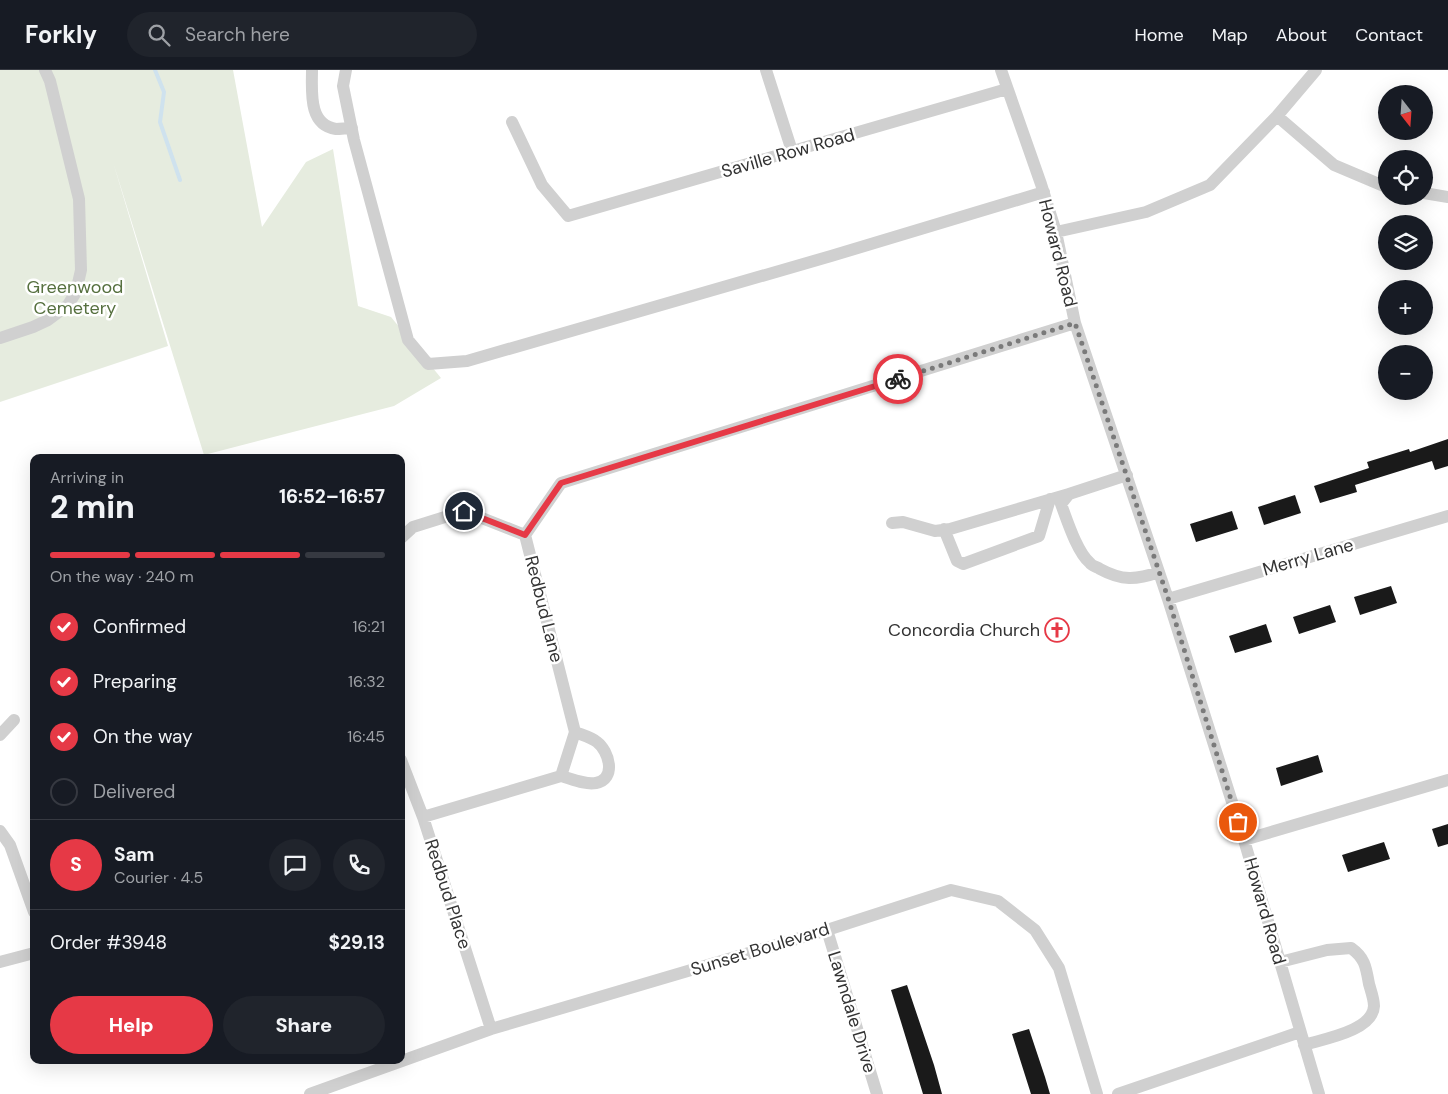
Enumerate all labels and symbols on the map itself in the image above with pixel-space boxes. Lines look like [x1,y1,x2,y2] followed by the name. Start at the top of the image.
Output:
[1378,85,1432,140] north arrow
[719,122,857,184] street label: Saville Row Road
[1033,197,1083,309] street label: Howard Road
[27,275,123,320] park label: Greenwood Cemetery
[873,354,923,404] courier
[443,490,485,532] pin
[1260,533,1356,581] street label: Merry Lane
[519,553,569,665] street label: Redbud Lane
[1044,617,1070,643] church icon: Concordia Church
[888,618,1040,642] place label: Concordia Church
[1217,801,1259,843] pin
[419,836,477,952] street label: Redbud Place
[1238,855,1292,967] street label: Howard Road
[688,916,832,982] street label: Sunset Boulevard
[822,948,882,1076] street label: Lawndale Drive

